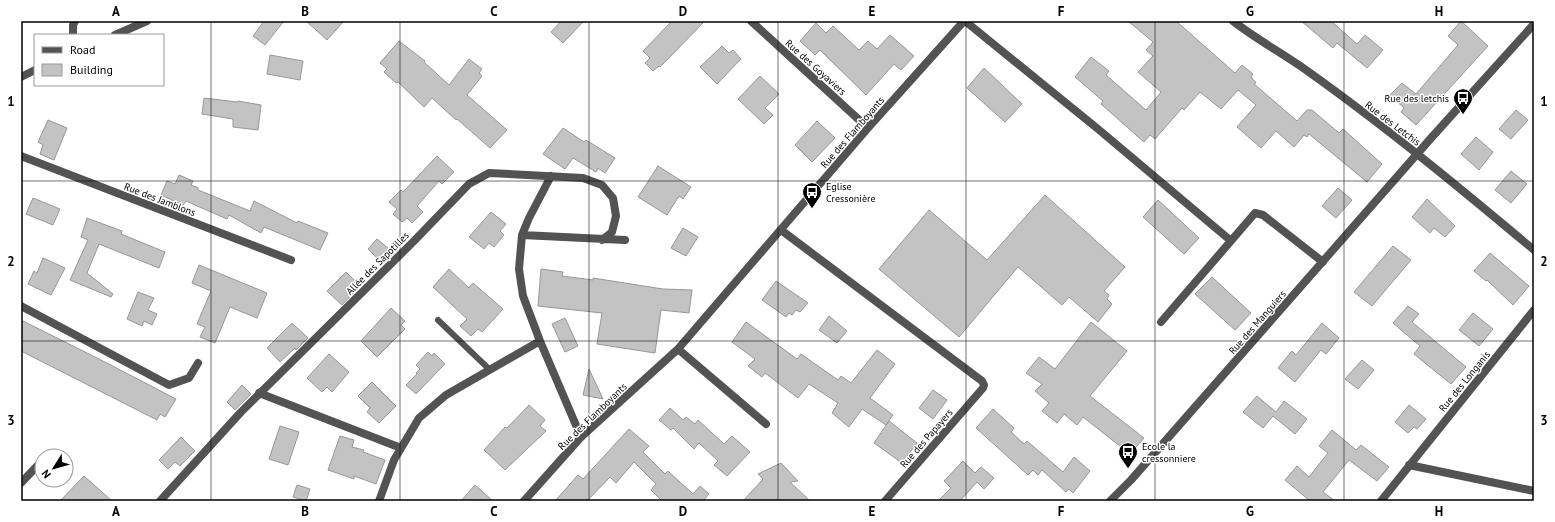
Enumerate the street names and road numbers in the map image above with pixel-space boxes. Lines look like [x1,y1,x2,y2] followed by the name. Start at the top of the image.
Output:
[783,37,849,98] street label: Rue des Goyaviers
[818,94,887,171] street label: Rue des Flamboyants
[1362,98,1423,148] street label: Rue des Letchis
[122,180,197,219] street label: Rue des Jamblons
[343,229,412,298] street label: Allée des Sapotilles
[1226,288,1289,357] street label: Rue des Manguiers
[1436,348,1493,414] street label: Rue des Longanis
[555,380,630,453] street label: Rue des Flamboyants
[897,406,956,471] street label: Rue des Papayers

